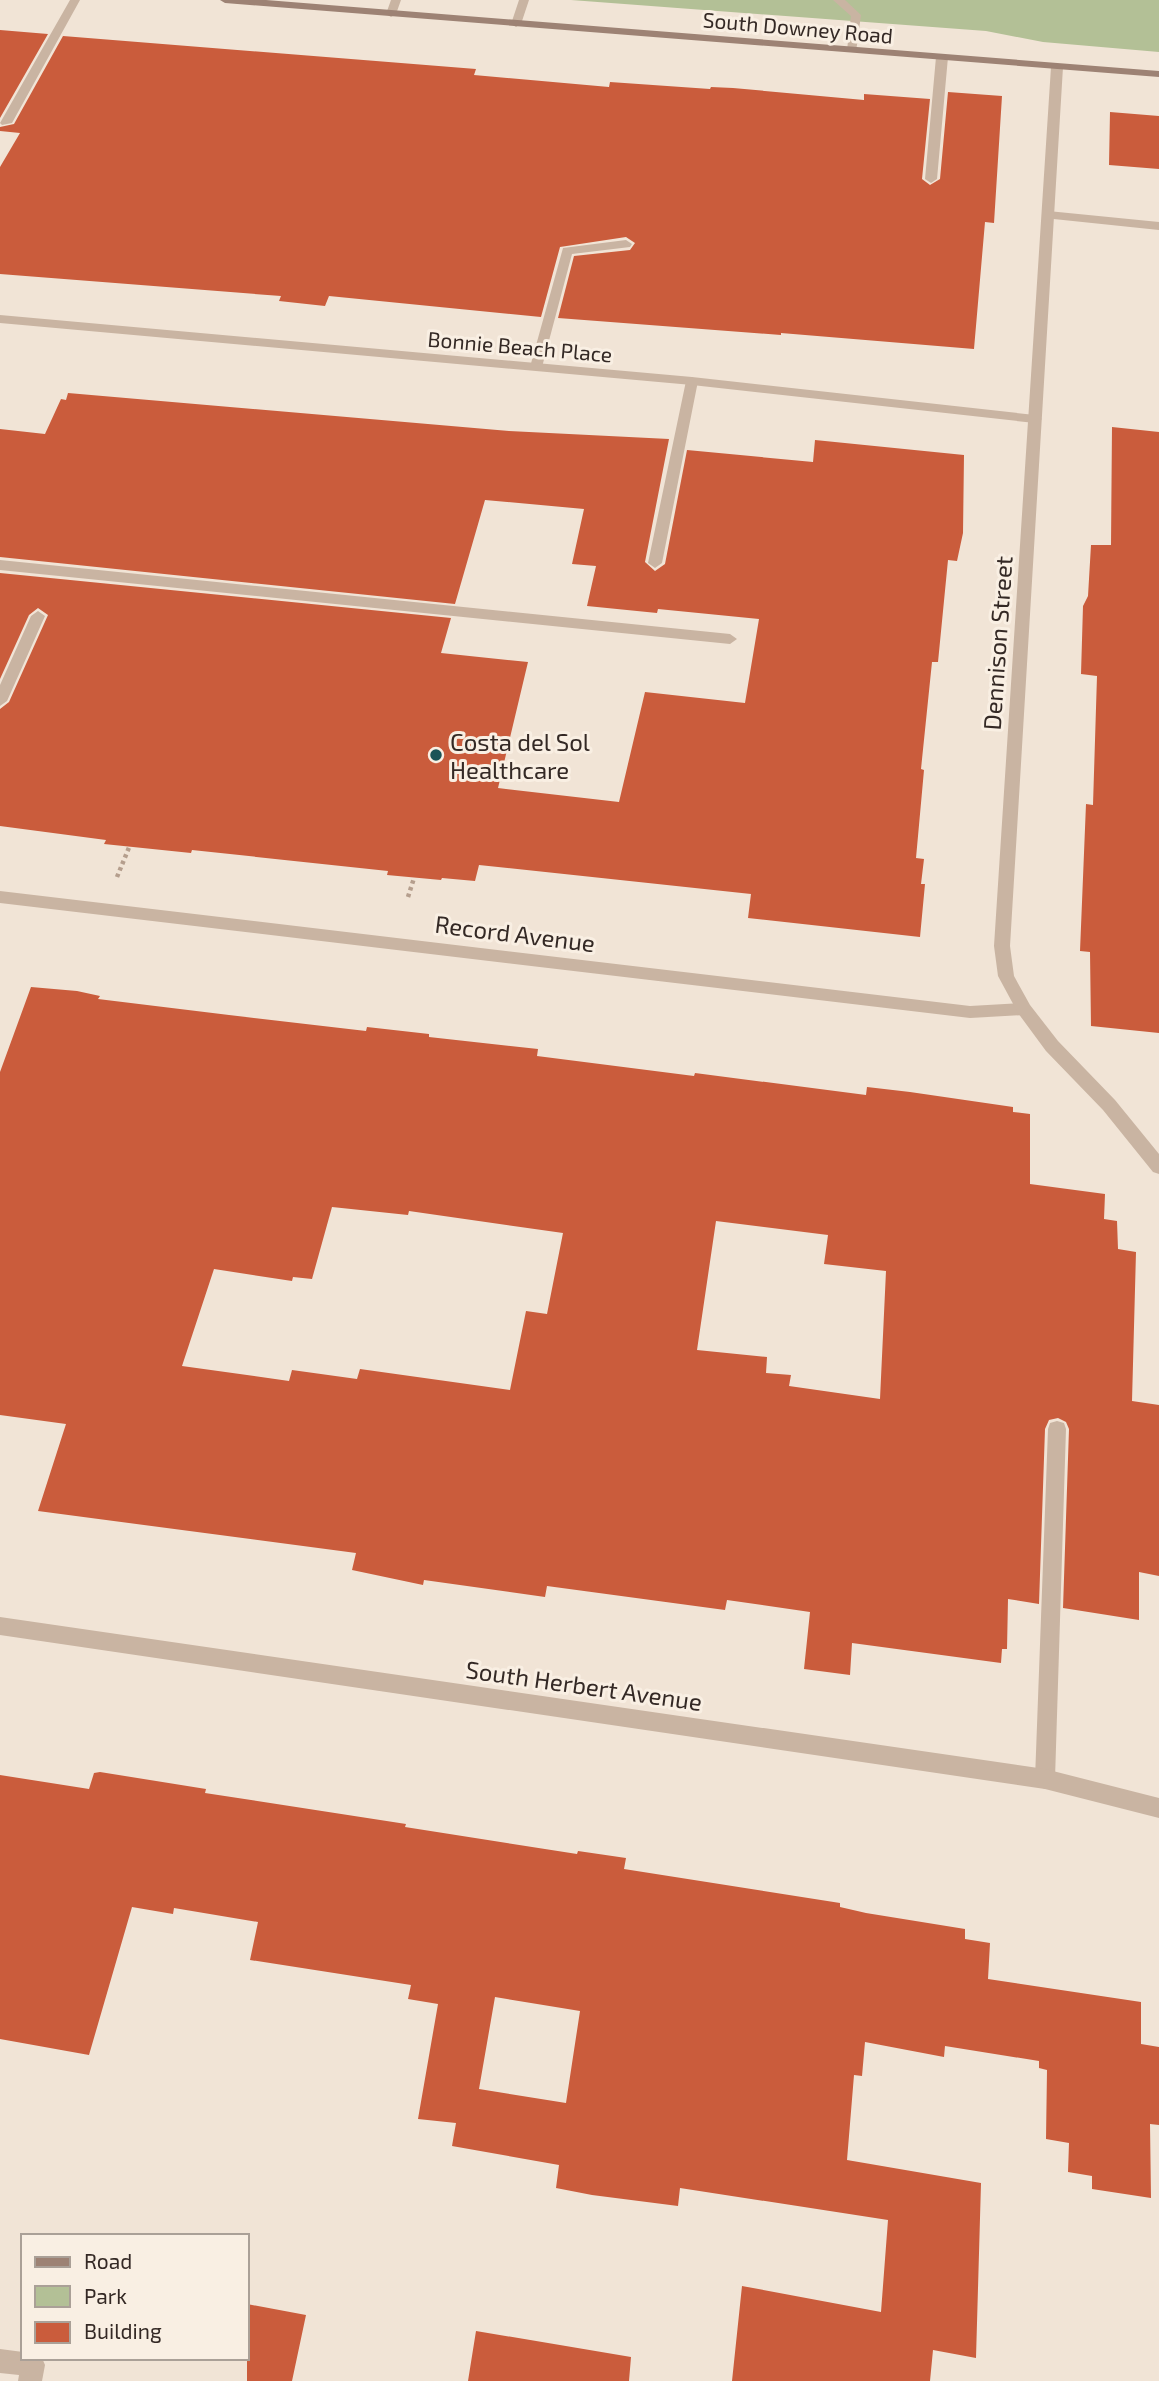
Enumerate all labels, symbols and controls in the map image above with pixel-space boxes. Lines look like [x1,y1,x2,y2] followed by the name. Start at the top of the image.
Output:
[702,6,894,48] street label: South Downey Road
[427,325,613,367] street label: Bonnie Beach Place
[976,555,1018,731] street label: Dennison Street
[450,727,590,784] place label: Costa del Sol Healthcare
[428,747,444,763] marker: Costa del Sol Healthcare
[433,909,597,957] street label: Record Avenue
[464,1654,704,1716] street label: South Herbert Avenue
[21,2234,248,2360] legend
[84,2248,132,2273] text: Road
[84,2283,127,2308] text: Park
[84,2318,162,2343] text: Building

